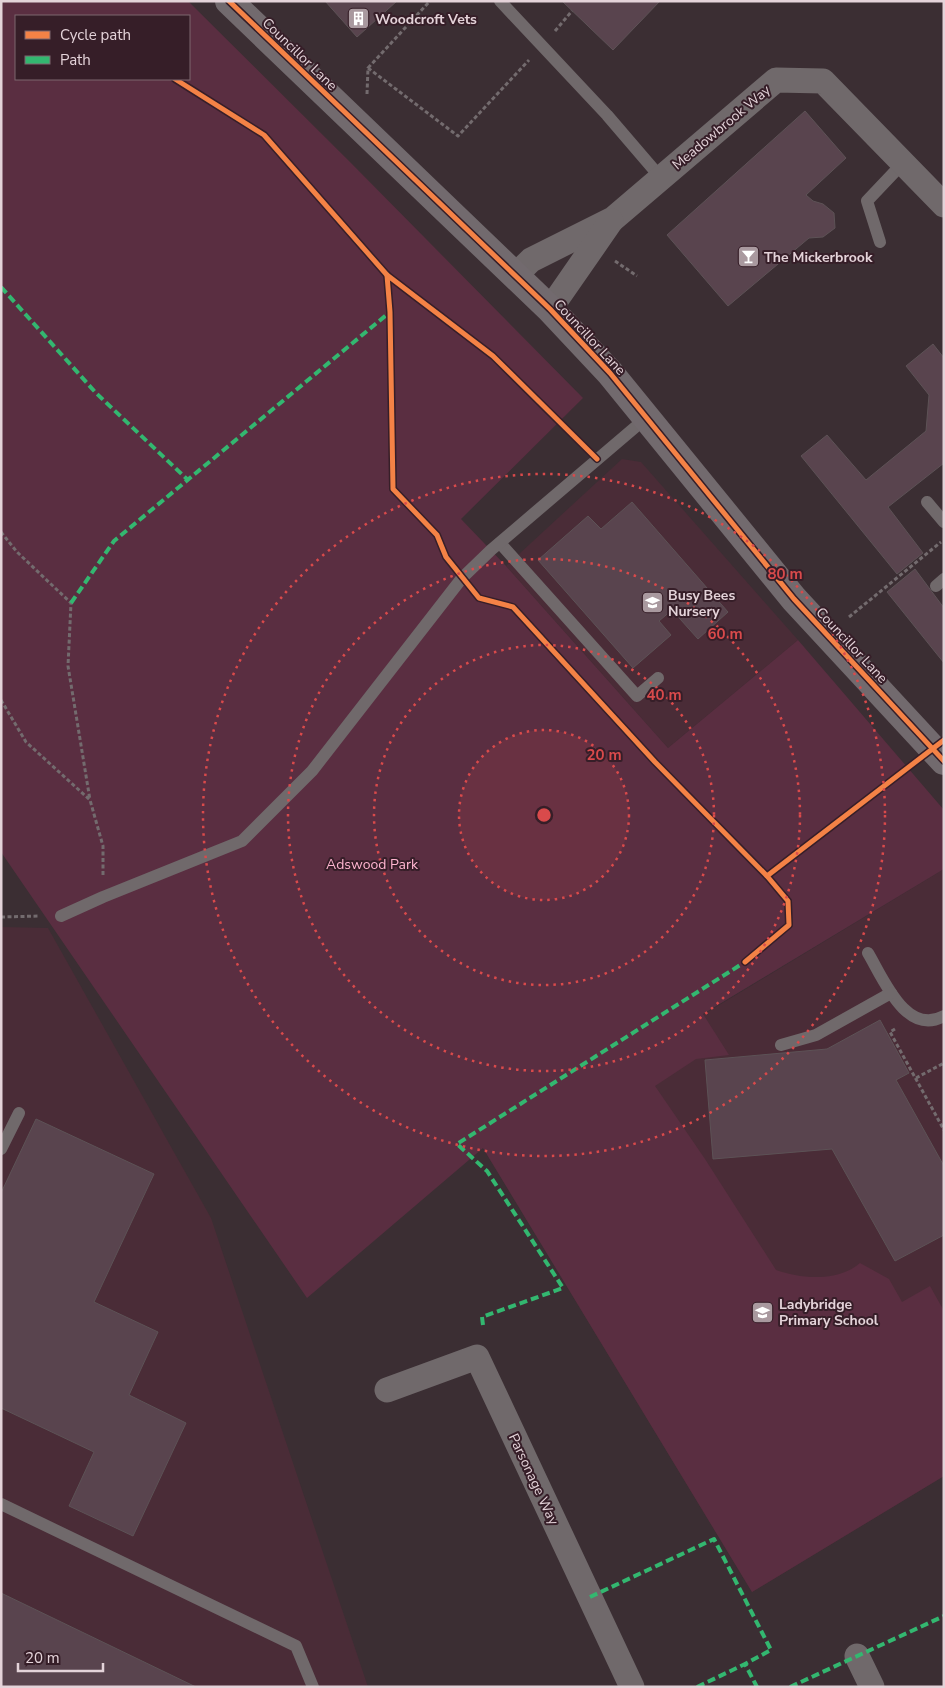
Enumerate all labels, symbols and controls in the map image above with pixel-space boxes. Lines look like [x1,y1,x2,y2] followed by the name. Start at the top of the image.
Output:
[347,7,371,31] building icon: Woodcroft Vets
[375,10,477,29] place label: Woodcroft Vets
[258,14,341,95] street label: Councillor Lane
[15,15,190,80] legend
[60,25,131,45] text: Cycle path
[60,50,91,70] text: Path
[668,80,775,174] street label: Meadowbrook Way
[736,245,760,269] bar icon: The Mickerbrook
[764,248,873,267] place label: The Mickerbrook
[550,295,630,379] street label: Councillor Lane
[767,564,803,584] text: 80 m
[668,586,735,621] place label: Busy Bees Nursery
[640,591,664,615] school or university icon: Busy Bees Nursery
[812,603,892,687] street label: Councillor Lane
[707,624,743,644] text: 60 m
[646,685,682,705] text: 40 m
[586,745,622,765] text: 20 m
[535,806,553,824] centre of rings
[326,855,419,874] park label: Adswood Park
[779,1295,879,1330] place label: Ladybridge Primary School
[751,1300,775,1324] school or university icon: Ladybridge Primary School
[504,1430,563,1529] street label: Parsonage Way
[18,1640,102,1672] scale bar
[25,1648,60,1668] text: 20 m

